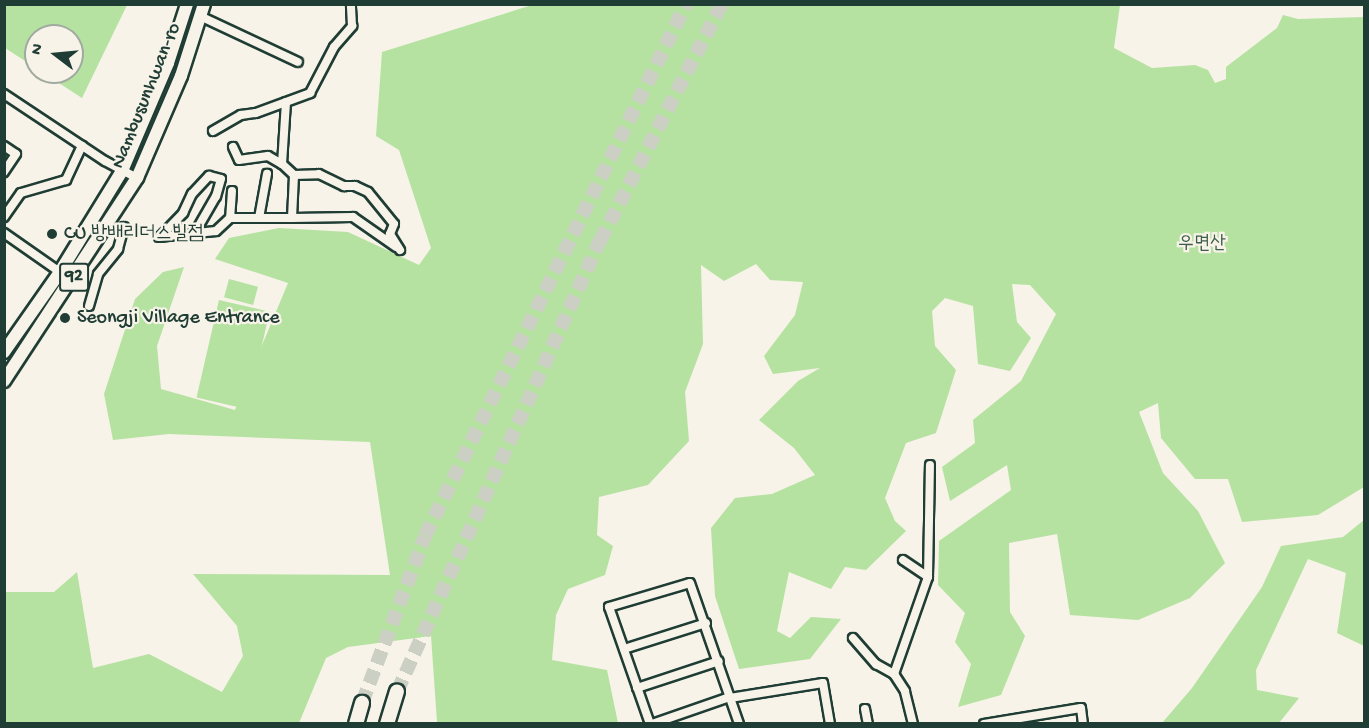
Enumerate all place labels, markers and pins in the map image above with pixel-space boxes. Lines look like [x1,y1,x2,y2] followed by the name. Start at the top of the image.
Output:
[64,222,204,246] place label: CU 방배리더스빌점
[45,227,59,241] marker: CU 방배리더스빌점
[77,306,279,330] place label: Seongji Village Entrance
[58,311,72,325] marker: Seongji Village Entrance

